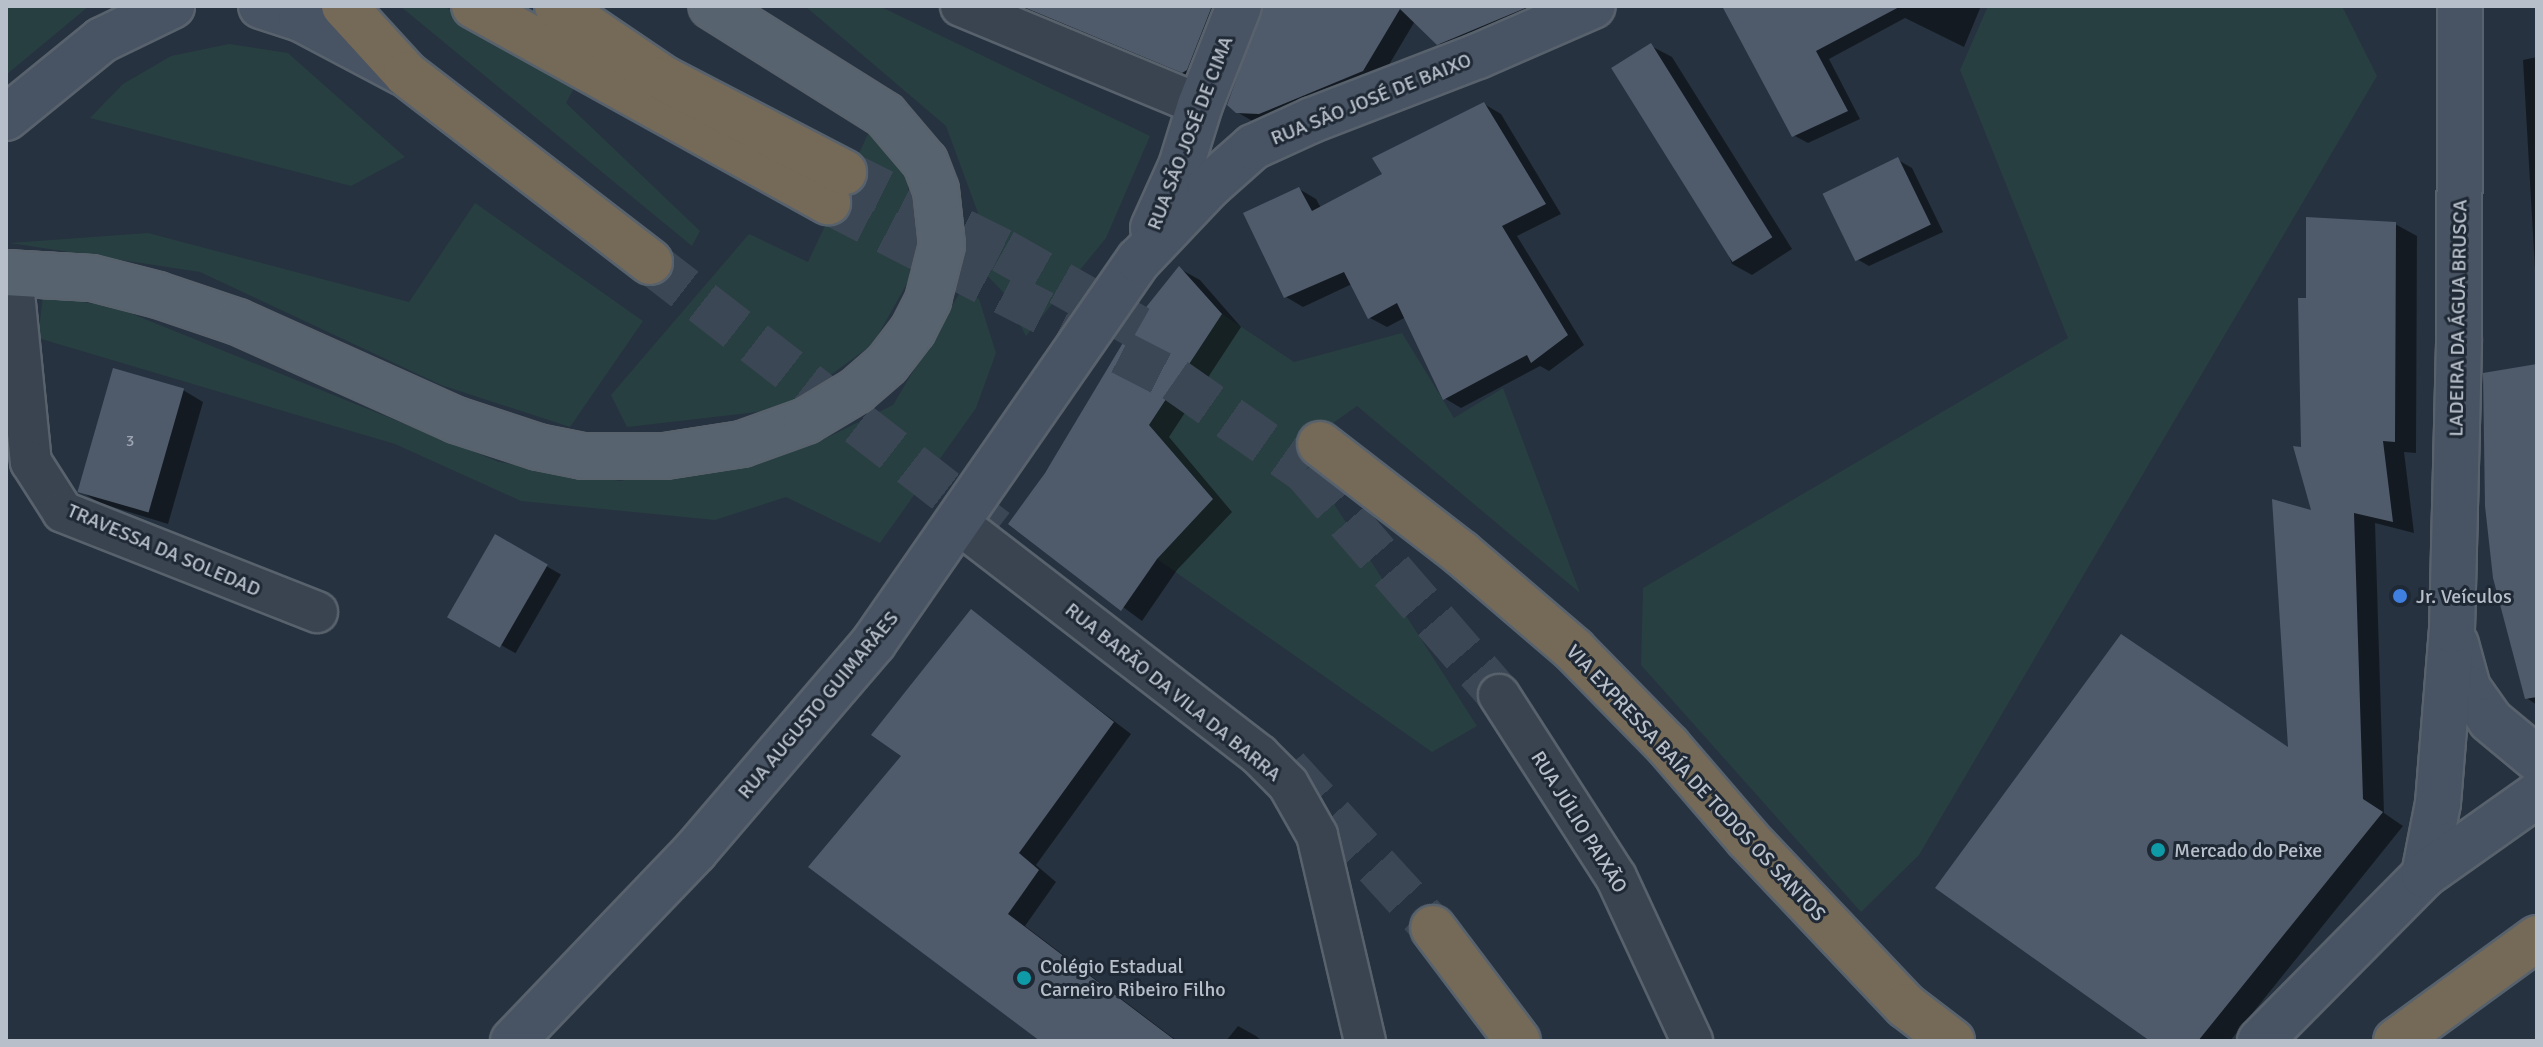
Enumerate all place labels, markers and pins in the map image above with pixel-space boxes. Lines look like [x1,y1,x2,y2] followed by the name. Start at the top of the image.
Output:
[2416,584,2512,608] place label: Jr. Veículos
[2391,587,2409,605] marker: Jr. Veículos
[2174,838,2322,862] place label: Mercado do Peixe
[2149,841,2167,859] marker: Mercado do Peixe
[1040,954,1226,1001] place label: Colégio Estadual Carneiro Ribeiro Filho
[1015,969,1033,987] marker: Colégio Estadual Carneiro Ribeiro Filho

